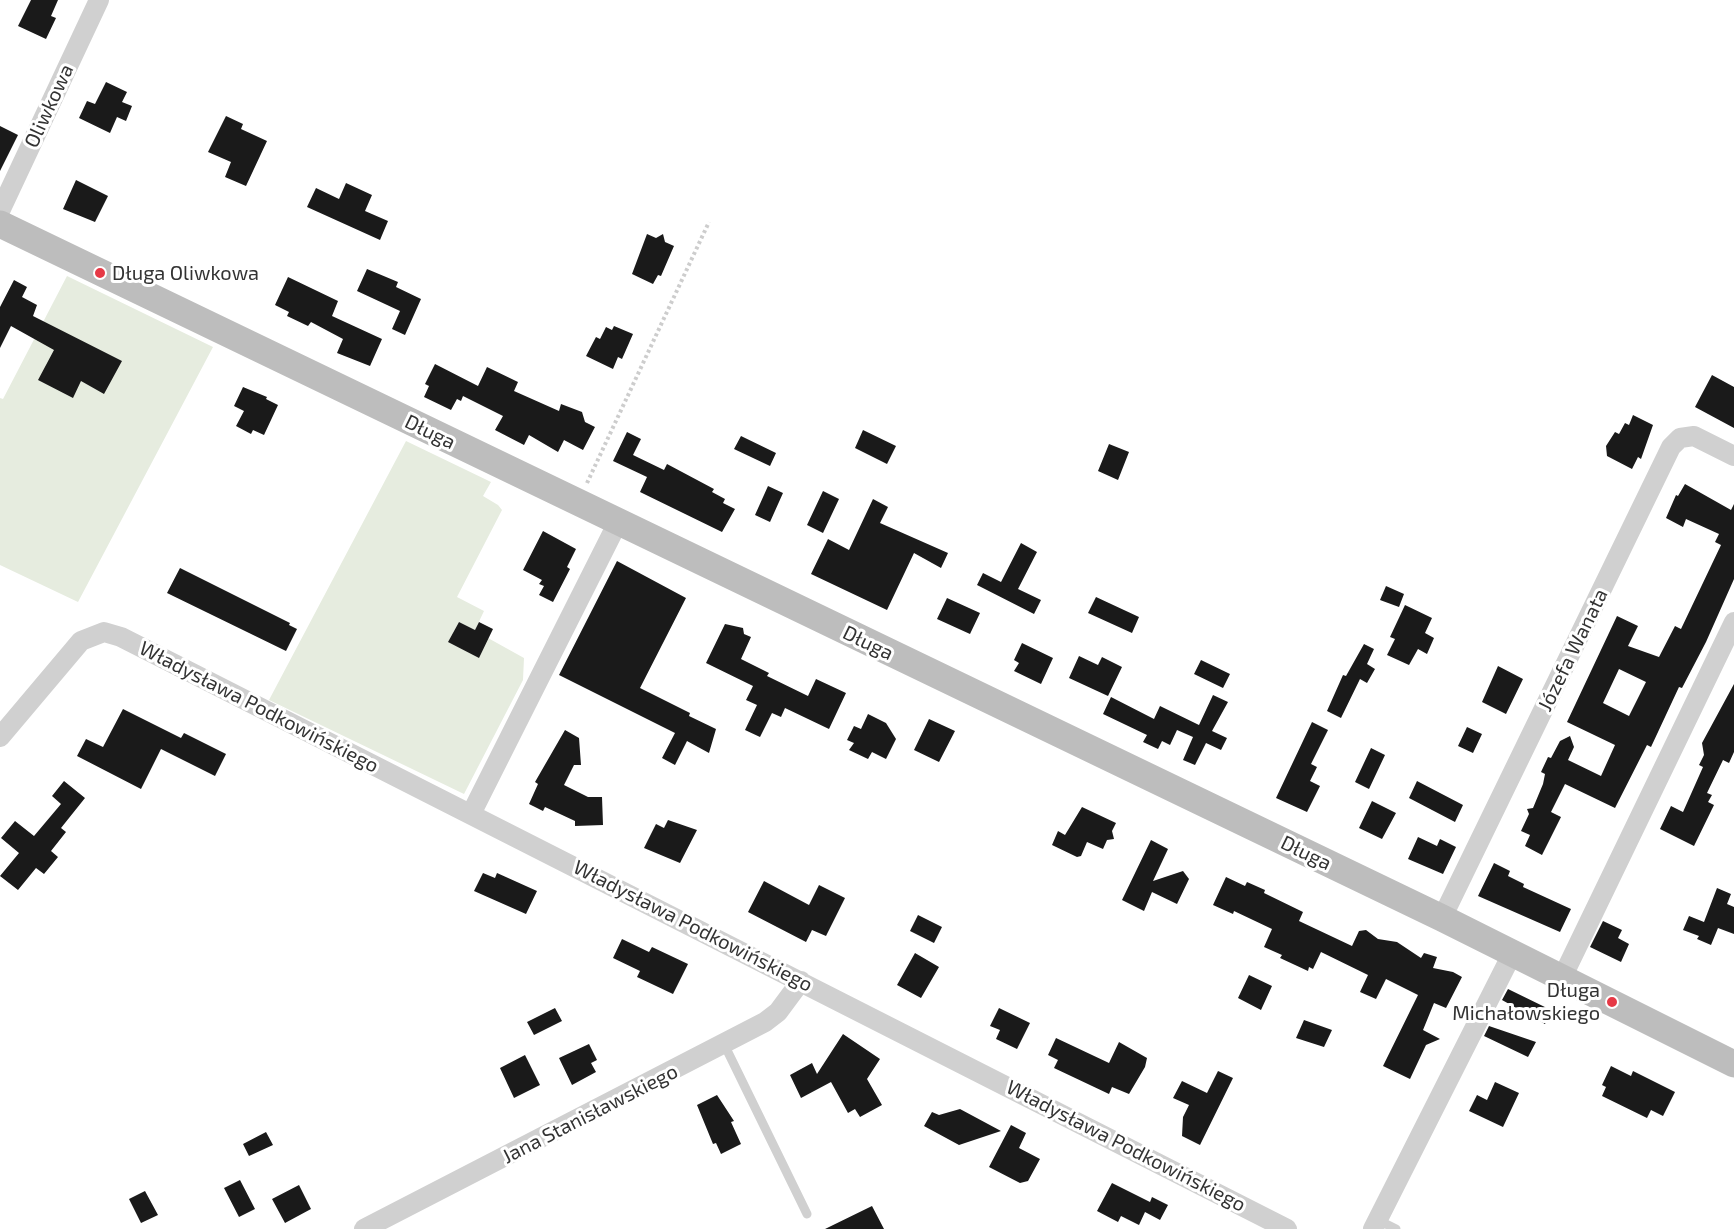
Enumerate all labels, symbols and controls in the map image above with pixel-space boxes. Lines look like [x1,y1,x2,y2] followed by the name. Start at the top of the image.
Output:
[19,60,79,152] street label: Oliwkowa
[112,261,259,285] place label: Długa Oliwkowa
[93,266,107,280] marker: Długa Oliwkowa
[401,410,459,454] street label: Długa
[1533,585,1613,715] street label: Józefa Wanata
[839,621,897,665] street label: Długa
[135,636,383,778] street label: Władysława Podkowińskiego
[1277,831,1335,875] street label: Długa
[569,855,817,997] street label: Władysława Podkowińskiego
[1452,978,1600,1025] place label: Długa Michałowskiego
[1605,995,1619,1009] marker: Długa Michałowskiego
[498,1059,682,1169] street label: Jana Stanisławskiego
[1002,1075,1250,1217] street label: Władysława Podkowińskiego

